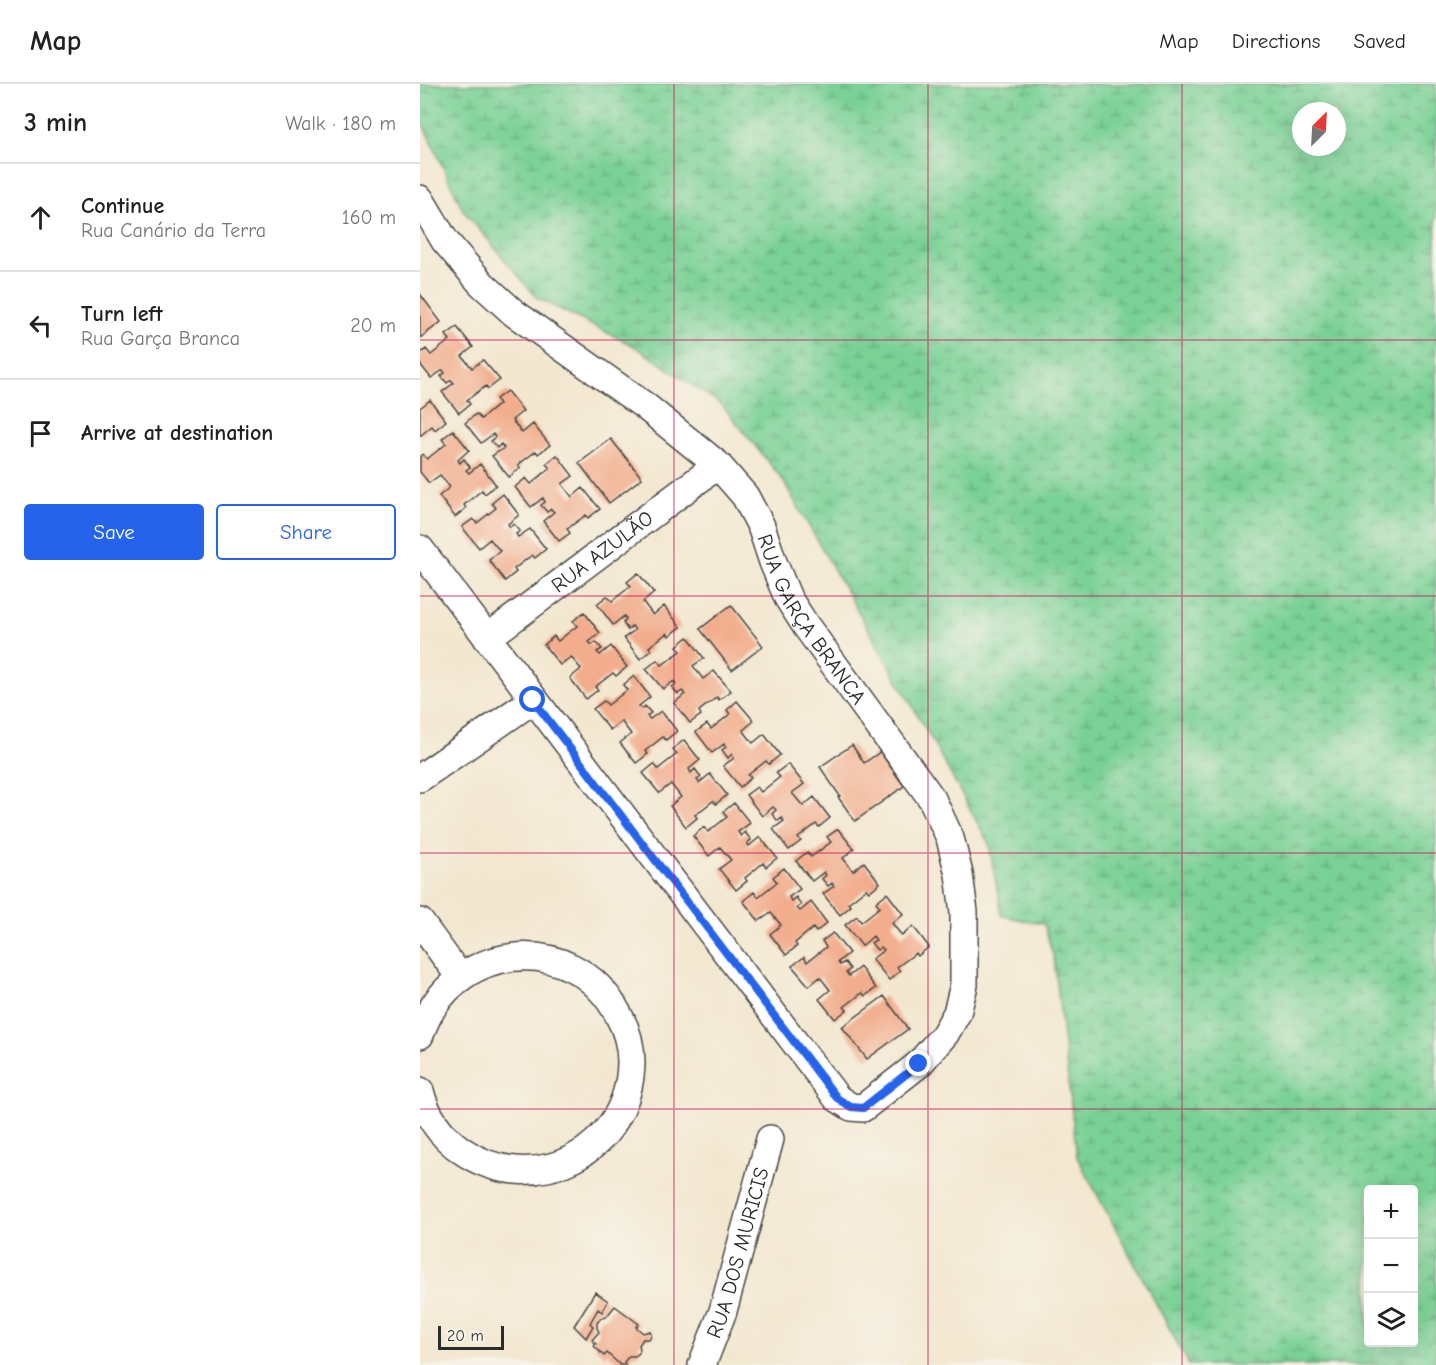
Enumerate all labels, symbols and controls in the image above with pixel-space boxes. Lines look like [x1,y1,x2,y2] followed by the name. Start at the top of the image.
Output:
[30,25,81,57] text: Map
[1159,29,1199,53] text: Map
[1232,29,1321,53] text: Directions
[1354,29,1406,53] text: Saved
[1292,102,1346,156] north arrow
[24,108,87,138] text: 3 min
[285,112,396,135] text: Walk · 180 m
[81,193,164,219] text: Continue
[24,201,57,234] icon: ahead
[342,206,396,229] text: 160 m
[81,219,266,242] text: Rua Canário da Terra
[81,301,163,327] text: Turn left
[24,309,57,342] icon: left
[350,314,396,337] text: 20 m
[81,327,240,350] text: Rua Garça Branca
[24,417,57,450] icon: arrive
[81,420,273,446] text: Arrive at destination
[24,504,204,560] button: Save
[216,504,396,560] button: Share
[547,506,658,598] street label: RUA AZULÃO
[753,531,871,709] street label: RUA GARÇA BRANCA
[519,686,545,712] route start
[905,1050,931,1076] route end
[702,1165,774,1342] street label: RUA DOS MURICIS
[1364,1185,1418,1347] map controls
[1364,1185,1418,1239] button: +
[1364,1239,1418,1293] button: −
[1364,1293,1418,1347] button: layers
[438,1323,504,1350] scale bar
[447,1327,484,1345] text: 20 m

